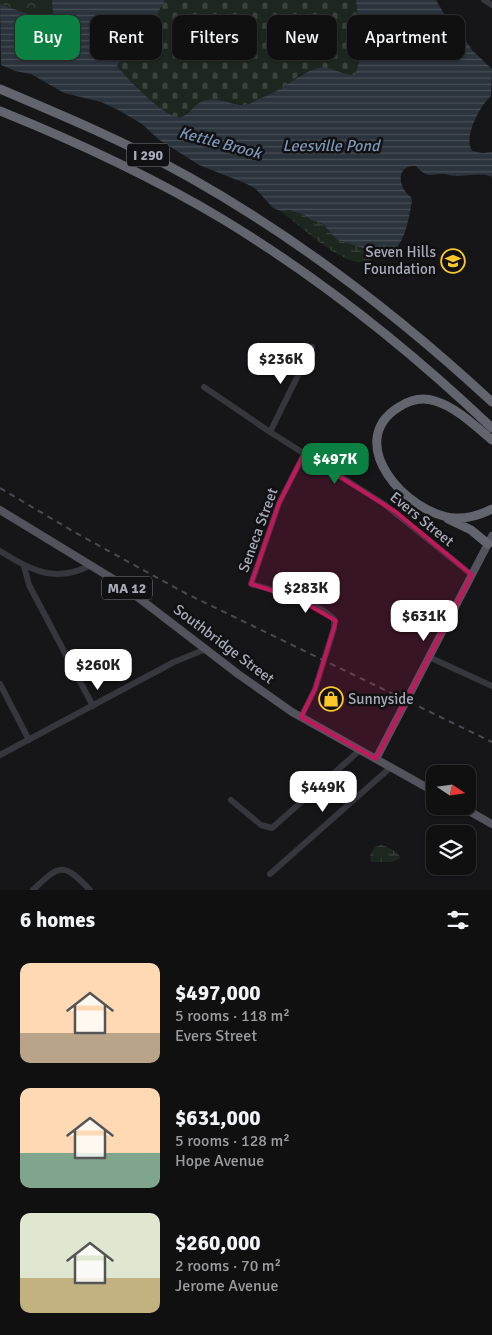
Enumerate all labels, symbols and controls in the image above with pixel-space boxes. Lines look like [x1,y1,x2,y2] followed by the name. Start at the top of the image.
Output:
[15,15,80,60] chip: Buy
[90,15,162,60] chip: Rent
[172,15,257,60] chip: Filters
[267,15,337,60] chip: New
[347,15,465,60] chip: Apartment
[177,122,265,164] water label: Kettle Brook
[282,136,382,156] water label: Leesville Pond
[127,144,169,166] road number: I 290
[364,243,436,278] place label: Seven Hills Foundation
[440,248,466,274] school or university icon: Seven Hills Foundation
[246,342,316,385] pin: $236K
[259,349,303,369] text: $236K
[300,442,370,485] pin: $497K
[313,449,357,469] text: $497K
[234,485,282,575] street label: Seneca Street
[386,488,458,550] street label: Evers Street
[271,572,341,614] pin: $283K
[102,576,152,600] road number: MA 12
[284,578,328,598] text: $283K
[170,600,278,688] street label: Southbridge Street
[389,600,459,642] pin: $631K
[402,606,446,626] text: $631K
[63,648,133,691] pin: $260K
[76,655,120,675] text: $260K
[318,686,344,712] shop icon: Sunnyside
[348,690,414,708] place label: Sunnyside
[426,765,476,815] north arrow
[426,765,476,875] map controls
[288,770,358,813] pin: $449K
[301,777,345,797] text: $449K
[426,825,476,875] button: layers
[444,906,472,934] icon: filters
[20,907,95,933] text: 6 homes
[175,980,261,1006] text: $497,000
[60,983,120,1043] icon: home
[175,1006,290,1026] text: 5 rooms · 118 m²
[175,1026,257,1046] text: Evers Street
[175,1105,261,1131] text: $631,000
[60,1108,120,1168] icon: home
[175,1131,290,1151] text: 5 rooms · 128 m²
[175,1151,264,1171] text: Hope Avenue
[175,1230,261,1256] text: $260,000
[60,1233,120,1293] icon: home
[175,1256,281,1276] text: 2 rooms · 70 m²
[175,1276,278,1296] text: Jerome Avenue

